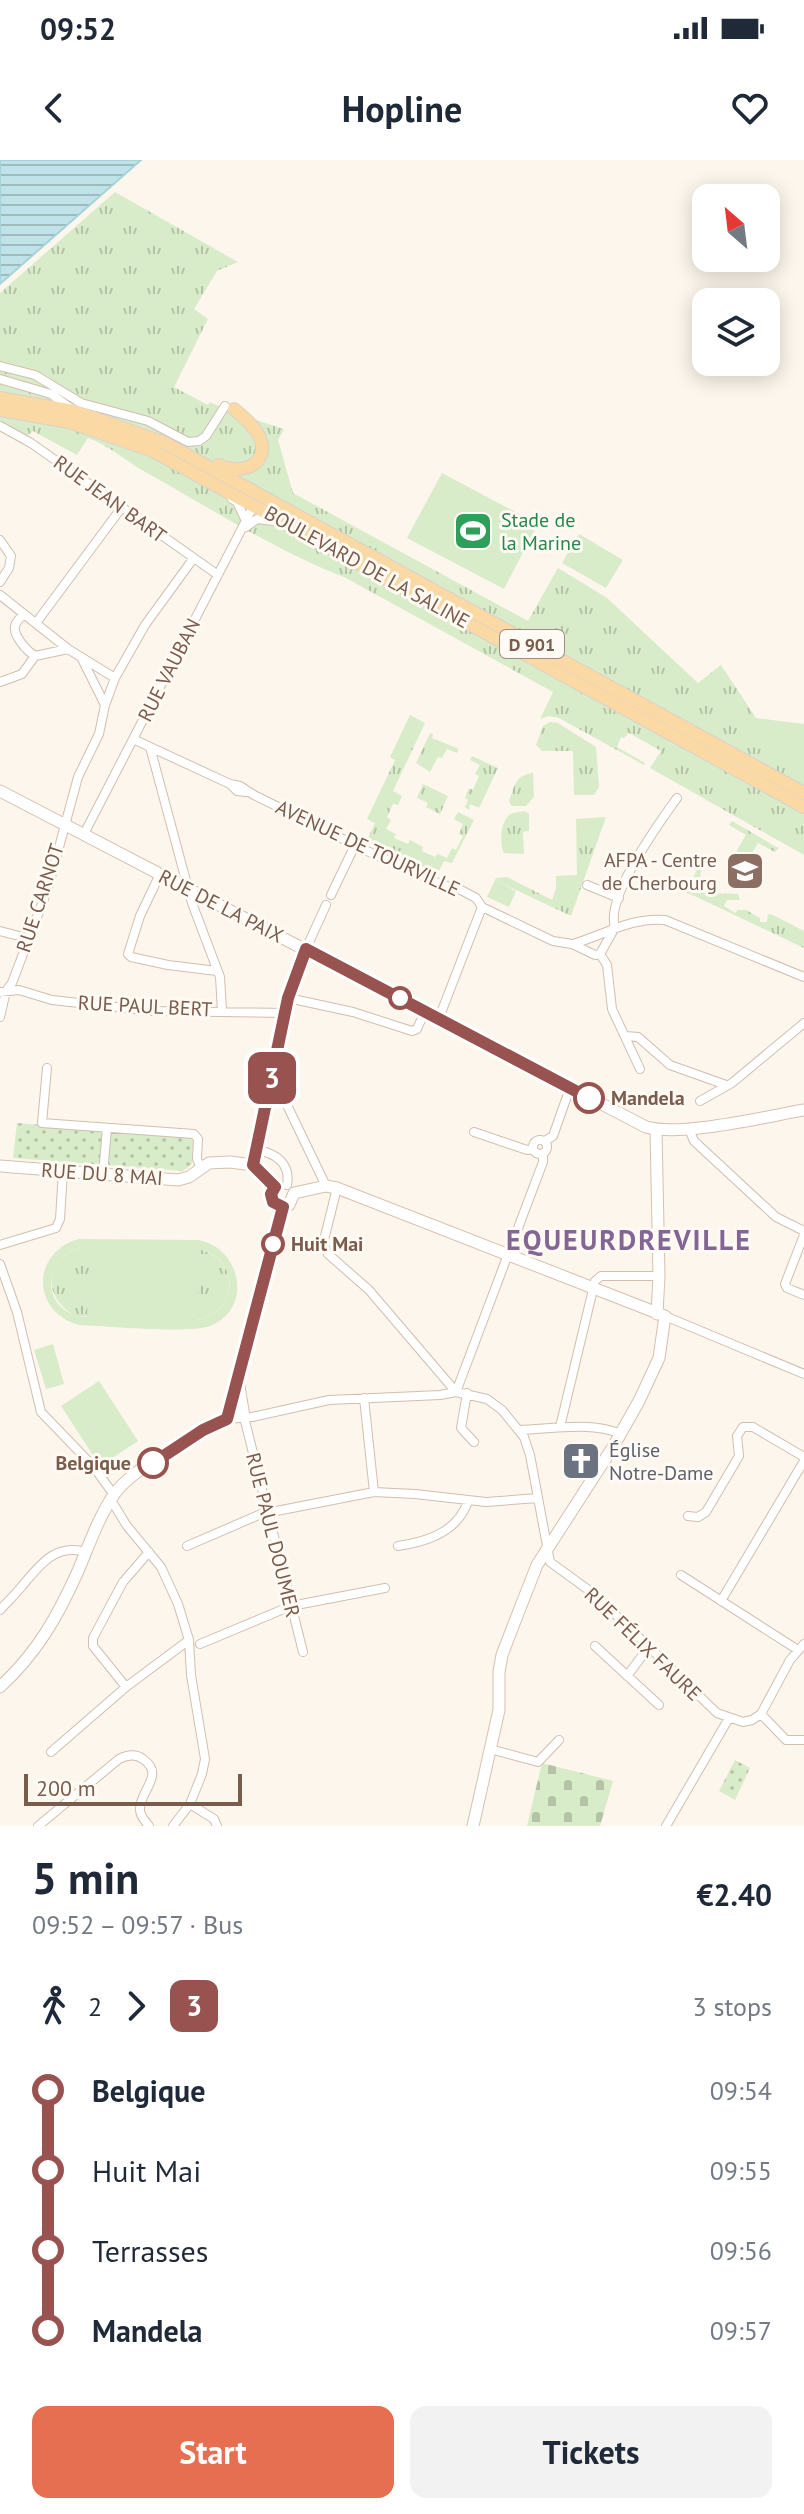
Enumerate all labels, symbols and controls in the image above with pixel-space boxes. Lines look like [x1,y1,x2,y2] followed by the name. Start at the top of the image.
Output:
[40,9,116,48] text: 09:52
[342,85,462,132] text: Hopline
[32,86,76,130] icon: back
[728,86,772,130] icon: heart
[692,184,780,272] north arrow
[692,184,780,376] map controls
[692,288,780,376] button: layers
[48,449,172,549] street label: RUE JEAN BART
[260,500,474,634] street label: BOULEVARD DE LA SALINE
[501,507,581,556] place label: Stade de la Marine
[452,510,494,552] sports icon: Stade de la Marine
[132,614,206,726] street label: RUE VAUBAN
[500,630,564,658] road number: D 901
[272,794,464,902] street label: AVENUE DE TOURVILLE
[10,840,70,956] street label: RUE CARNOT
[602,847,717,896] place label: AFPA - Centre de Cherbourg
[724,850,766,892] school or university icon: AFPA - Centre de Cherbourg
[154,863,288,949] street label: RUE DE LA PAIX
[389,987,411,1009] unlabelled marker
[77,989,213,1023] street label: RUE PAUL BERT
[246,1052,298,1104] line badge: 3
[264,1059,280,1096] text: 3
[574,1083,604,1113] marker: Mandela
[611,1085,685,1111] place label: Mandela
[40,1157,164,1191] street label: RUE DU 8 MAI
[506,1221,752,1258] district label: EQUEURDREVILLE
[291,1231,364,1257] place label: Huit Mai
[262,1233,284,1255] marker: Huit Mai
[609,1437,714,1486] place label: Église Notre-Dame
[560,1440,602,1482] church icon: Église Notre-Dame
[138,1448,168,1478] marker: Belgique
[55,1450,131,1476] place label: Belgique
[240,1450,306,1620] street label: RUE PAUL DOUMER
[579,1581,707,1707] street label: RUE FÉLIX FAURE
[24,1770,242,1806] scale bar
[36,1774,96,1802] text: 200 m
[32,1849,139,1906] text: 5 min
[697,1875,772,1914] text: €2.40
[32,1908,243,1941] text: 09:52 – 09:57 · Bus
[32,1984,76,2028] icon: walk
[114,1984,158,2028] icon: forward
[186,1987,202,2024] text: 3
[88,1990,102,2023] text: 2
[692,1990,772,2023] text: 3 stops
[92,2071,205,2110] text: Belgique
[710,2074,772,2107] text: 09:54
[92,2151,201,2190] text: Huit Mai
[710,2154,772,2187] text: 09:55
[92,2231,208,2270] text: Terrasses
[710,2234,772,2267] text: 09:56
[92,2311,202,2350] text: Mandela
[710,2314,772,2347] text: 09:57
[32,2406,394,2498] button: Start
[410,2406,772,2498] button: Tickets

